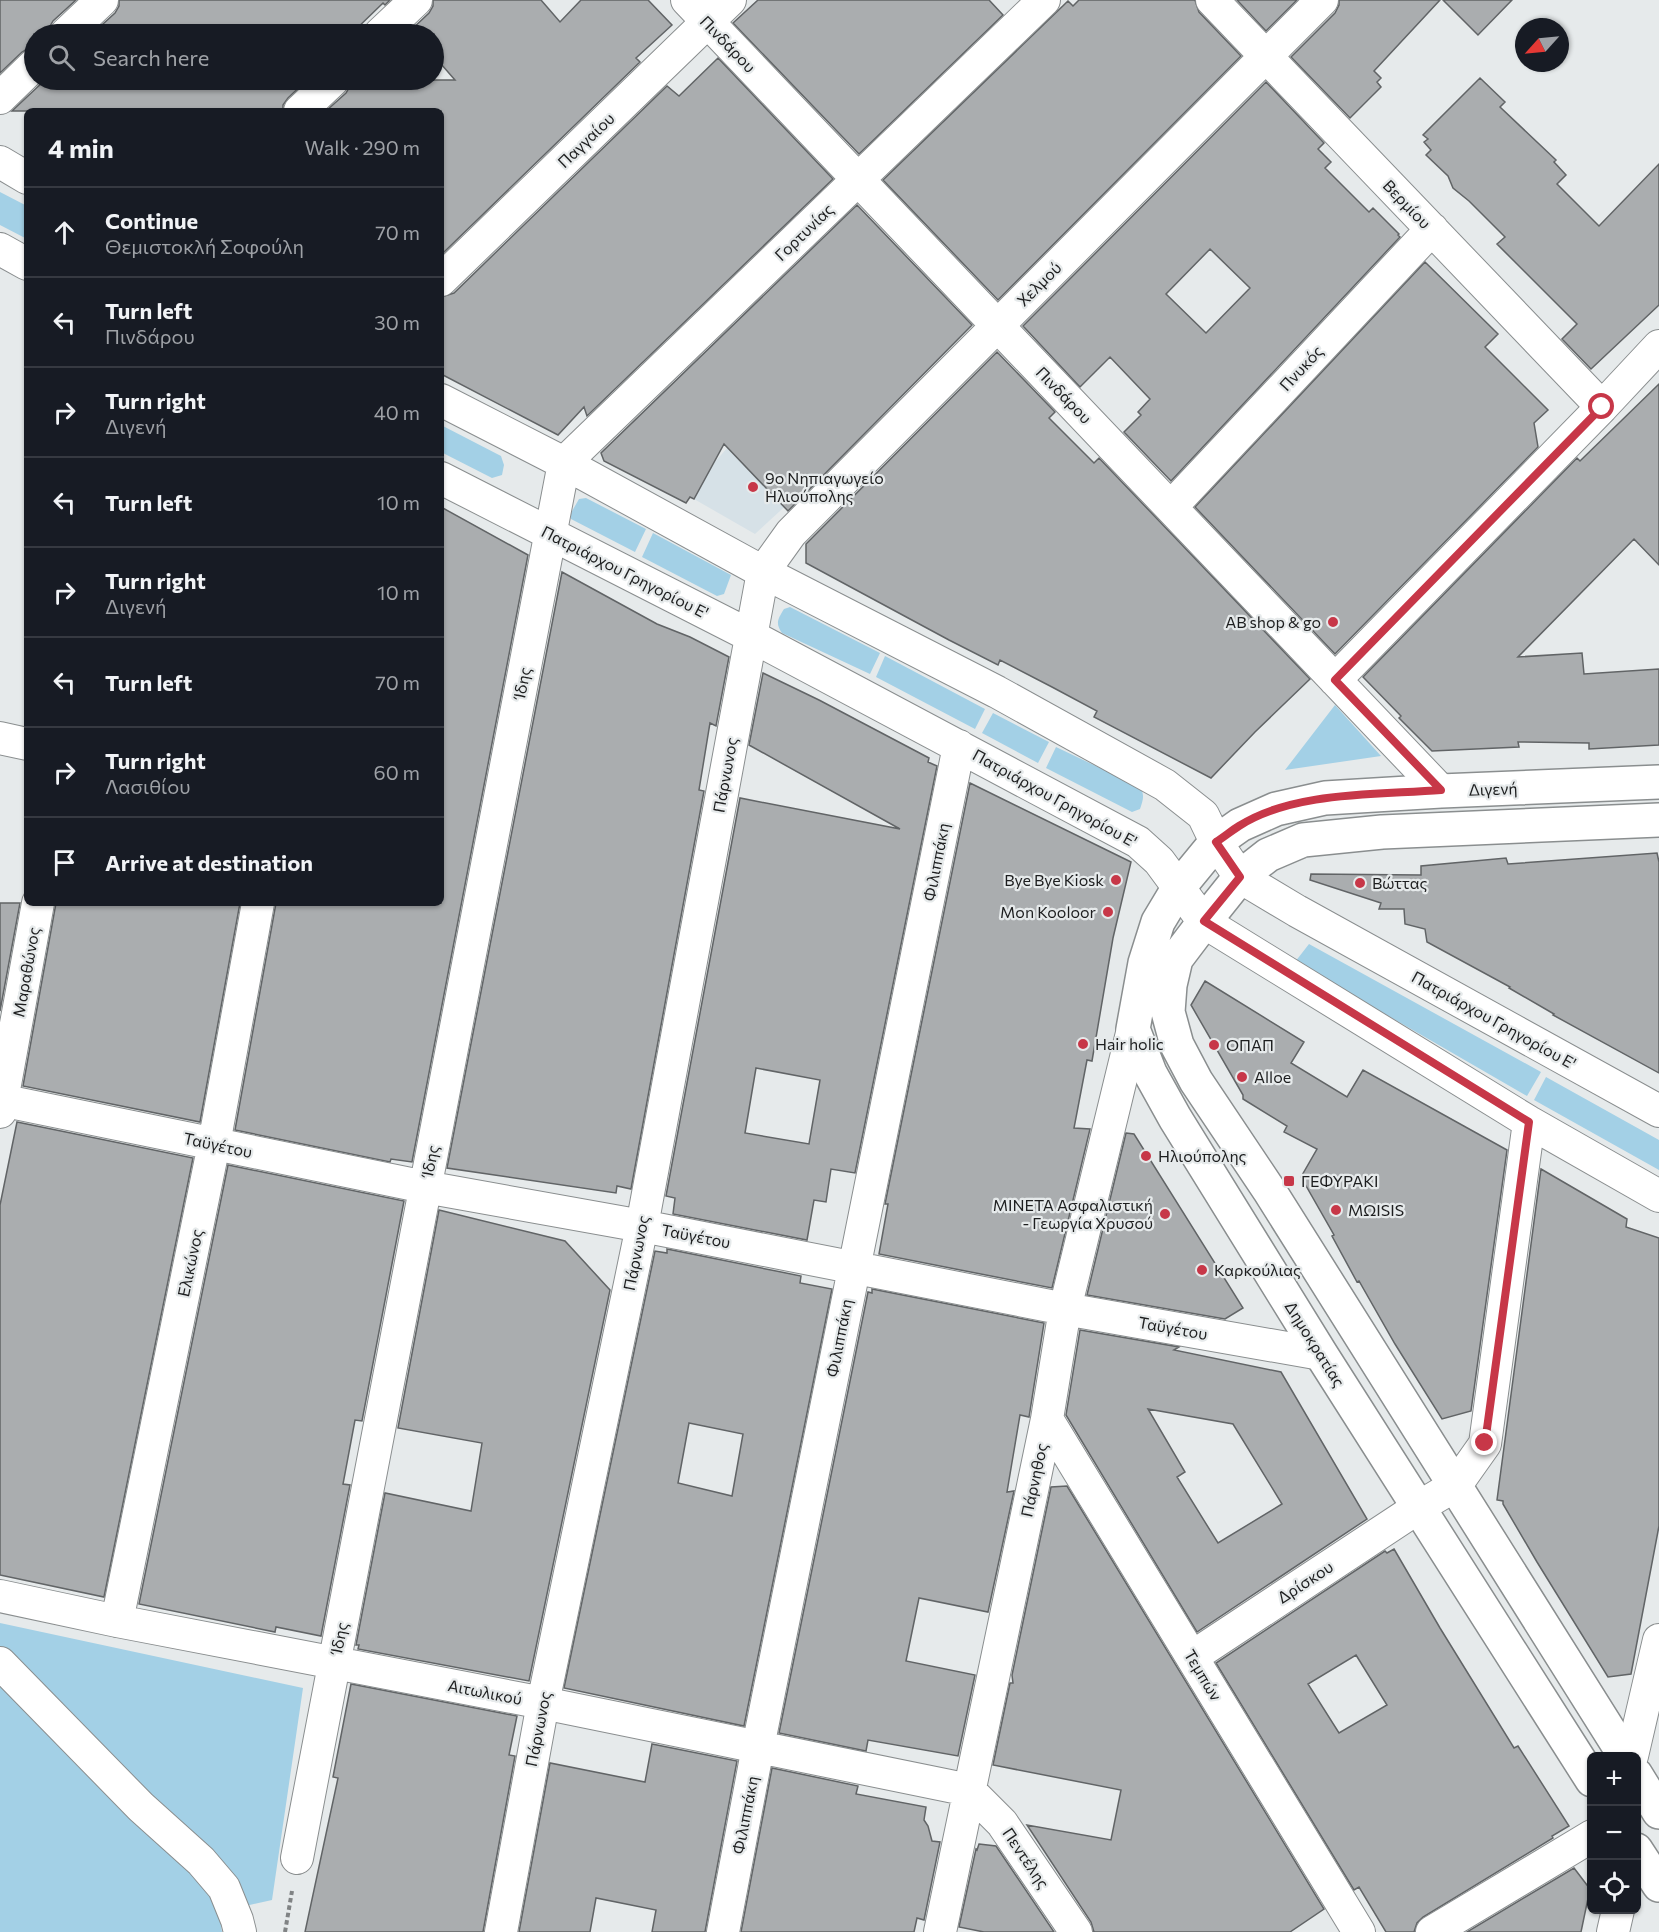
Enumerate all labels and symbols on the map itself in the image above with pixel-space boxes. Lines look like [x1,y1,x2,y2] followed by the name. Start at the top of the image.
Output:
[697,11,760,76] street label: Πινδάρου
[1515,18,1569,72] north arrow
[553,108,618,171] street label: Παγγαίου
[1380,175,1435,232] street label: Βερμίου
[770,199,837,264] street label: Γορτυνίας
[1013,258,1065,310] street label: Χελμού
[1275,341,1326,394] street label: Πνυκός
[1033,362,1096,427] street label: Πινδάρου
[1588,393,1614,419] route start
[765,468,884,505] place label: 9ο Νηπιαγωγείο Ηλιούπολης
[746,480,760,494] marker: 9ο Νηπιαγωγείο Ηλιούπολης
[539,521,712,622] street label: Πατριάρχου Γρηγορίου Ε'
[1225,612,1321,631] place label: ΑΒ shop & go
[1326,615,1340,629] marker: ΑΒ shop & go
[509,665,534,702] street label: Ίδης
[709,736,740,814] street label: Πάρνωνος
[970,744,1141,851] street label: Πατριάρχου Γρηγορίου Ε'
[1468,778,1518,799] street label: Διγενή
[919,821,952,903] street label: Φιλιππάκη
[1004,870,1104,889] place label: Bye Bye Kiosk
[1109,873,1123,887] marker: Bye Bye Kiosk
[1372,873,1427,892] place label: Βώττας
[1353,876,1367,890] marker: Βώττας
[1000,902,1097,921] place label: Mon Kooloor
[1101,905,1115,919] marker: Mon Kooloor
[8,925,43,1018] street label: Μαραθώνος
[1409,966,1580,1073] street label: Πατριάρχου Γρηγορίου Ε'
[1095,1034,1164,1053] place label: Hair holic
[1226,1035,1274,1054] place label: ΟΠΑΠ
[1076,1037,1090,1051] marker: Hair holic
[1207,1038,1221,1052] marker: ΟΠΑΠ
[1254,1067,1291,1086] place label: Alloe
[1235,1070,1249,1084] marker: Alloe
[182,1128,254,1161] street label: Ταϋγέτου
[417,1143,442,1180] street label: Ίδης
[1158,1146,1247,1165] place label: Ηλιούπολης
[1139,1149,1153,1163] marker: Ηλιούπολης
[1301,1171,1378,1190] place label: ΓΕΦΥΡΑΚΙ
[1282,1174,1296,1188] marker: ΓΕΦΥΡΑΚΙ
[993,1195,1153,1232] place label: ΜΙΝΕΤΑ Ασφαλιστική - Γεωργία Χρυσού
[1348,1200,1404,1219] place label: ΜΩISIS
[1329,1203,1343,1217] marker: ΜΩISIS
[1158,1207,1172,1221] marker: ΜΙΝΕΤΑ Ασφαλιστική - Γεωργία Χρυσού
[619,1214,652,1292] street label: Πάρνωνος
[660,1220,732,1251] street label: Ταϋγέτου
[173,1227,206,1298] street label: Ελικώνος
[1214,1260,1301,1279] place label: Καρκούλιας
[1195,1263,1209,1277] marker: Καρκούλιας
[822,1297,855,1379] street label: Φιλιππάκη
[1282,1297,1349,1390] street label: Δημοκρατίας
[1137,1312,1209,1343] street label: Ταϋγέτου
[1471,1429,1497,1455] route end
[1016,1441,1051,1519] street label: Πάρνηθος
[1273,1557,1336,1607] street label: Δρίσκου
[326,1620,351,1657] street label: Ίδης
[1181,1646,1226,1704] street label: Τεμπών
[446,1675,524,1708] street label: Αιτωλικού
[521,1690,554,1768] street label: Πάρνωνος
[728,1774,761,1856] street label: Φιλιππάκη
[999,1824,1054,1892] street label: Πεντέλης

